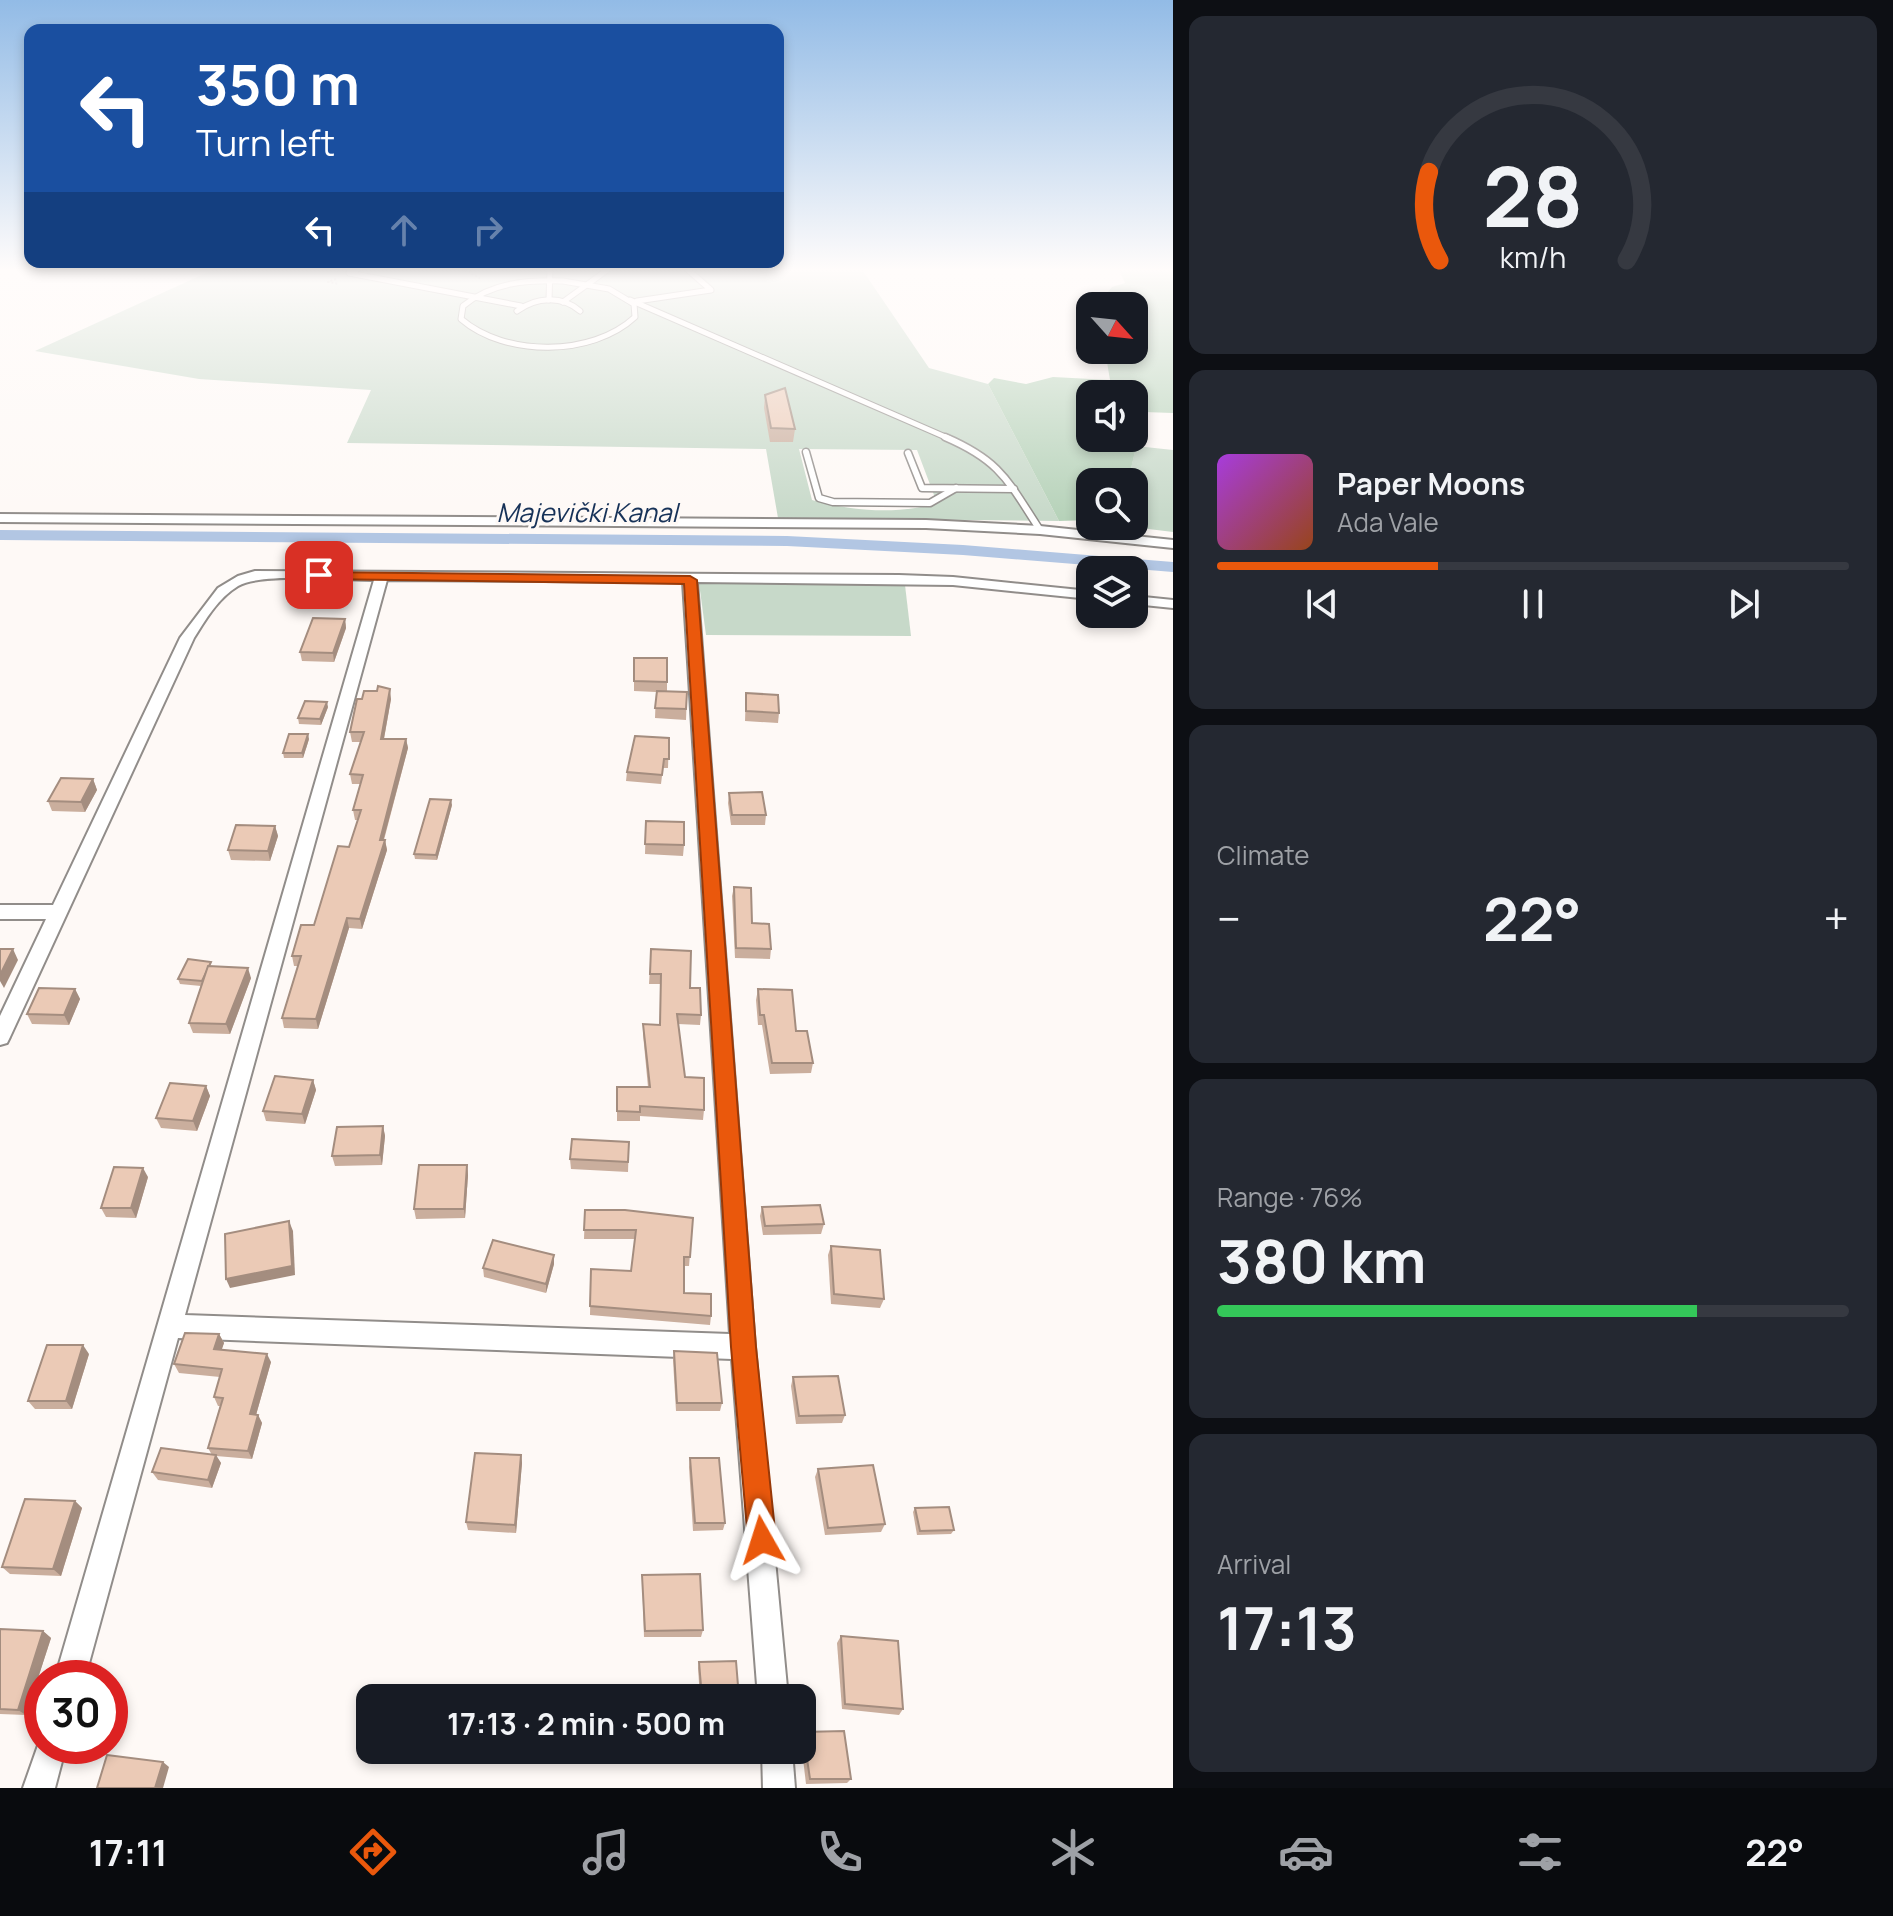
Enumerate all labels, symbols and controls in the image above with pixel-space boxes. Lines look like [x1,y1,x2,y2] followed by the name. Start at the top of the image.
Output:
[196,45,360,122] text: 350 m
[64,56,168,160] icon: left
[196,118,335,167] text: Turn left
[1483,138,1583,252] text: 28
[298,208,342,252] icon: left
[382,208,426,252] icon: ahead
[466,208,510,252] icon: right
[1500,238,1566,277] text: km/h
[1076,292,1148,364] north arrow
[1076,292,1148,628] map controls
[1076,380,1148,452] button: sound
[1337,463,1525,504] text: Paper Moons
[1076,468,1148,540] button: search
[496,494,681,530] water label: Majevički Kanal
[1337,504,1439,540] text: Ada Vale
[285,541,353,609] pin
[297,553,341,597] icon: arrive
[1076,556,1148,628] button: layers
[1300,582,1344,626] icon: previous
[1511,582,1555,626] icon: pause
[1722,582,1766,626] icon: next
[1217,837,1309,873] text: Climate
[1483,877,1581,959] text: 22°
[1217,888,1241,948] text: −
[1824,888,1849,948] text: +
[1217,1179,1363,1215] text: Range · 76%
[1217,1219,1426,1301] text: 380 km
[720,1498,804,1582] position arrow
[1217,1546,1291,1582] text: Arrival
[1217,1586,1357,1668] text: 17:13
[24,1660,128,1764] speed limit sign: 30
[447,1703,725,1744] text: 17:13 · 2 min · 500 m
[345,1824,401,1880] icon: directions
[578,1824,634,1880] icon: music
[812,1824,868,1880] icon: phone
[1045,1824,1101,1880] icon: climate
[1278,1824,1334,1880] icon: car
[1512,1824,1568,1880] icon: filters
[89,1828,168,1877] text: 17:11
[1745,1828,1804,1877] text: 22°

